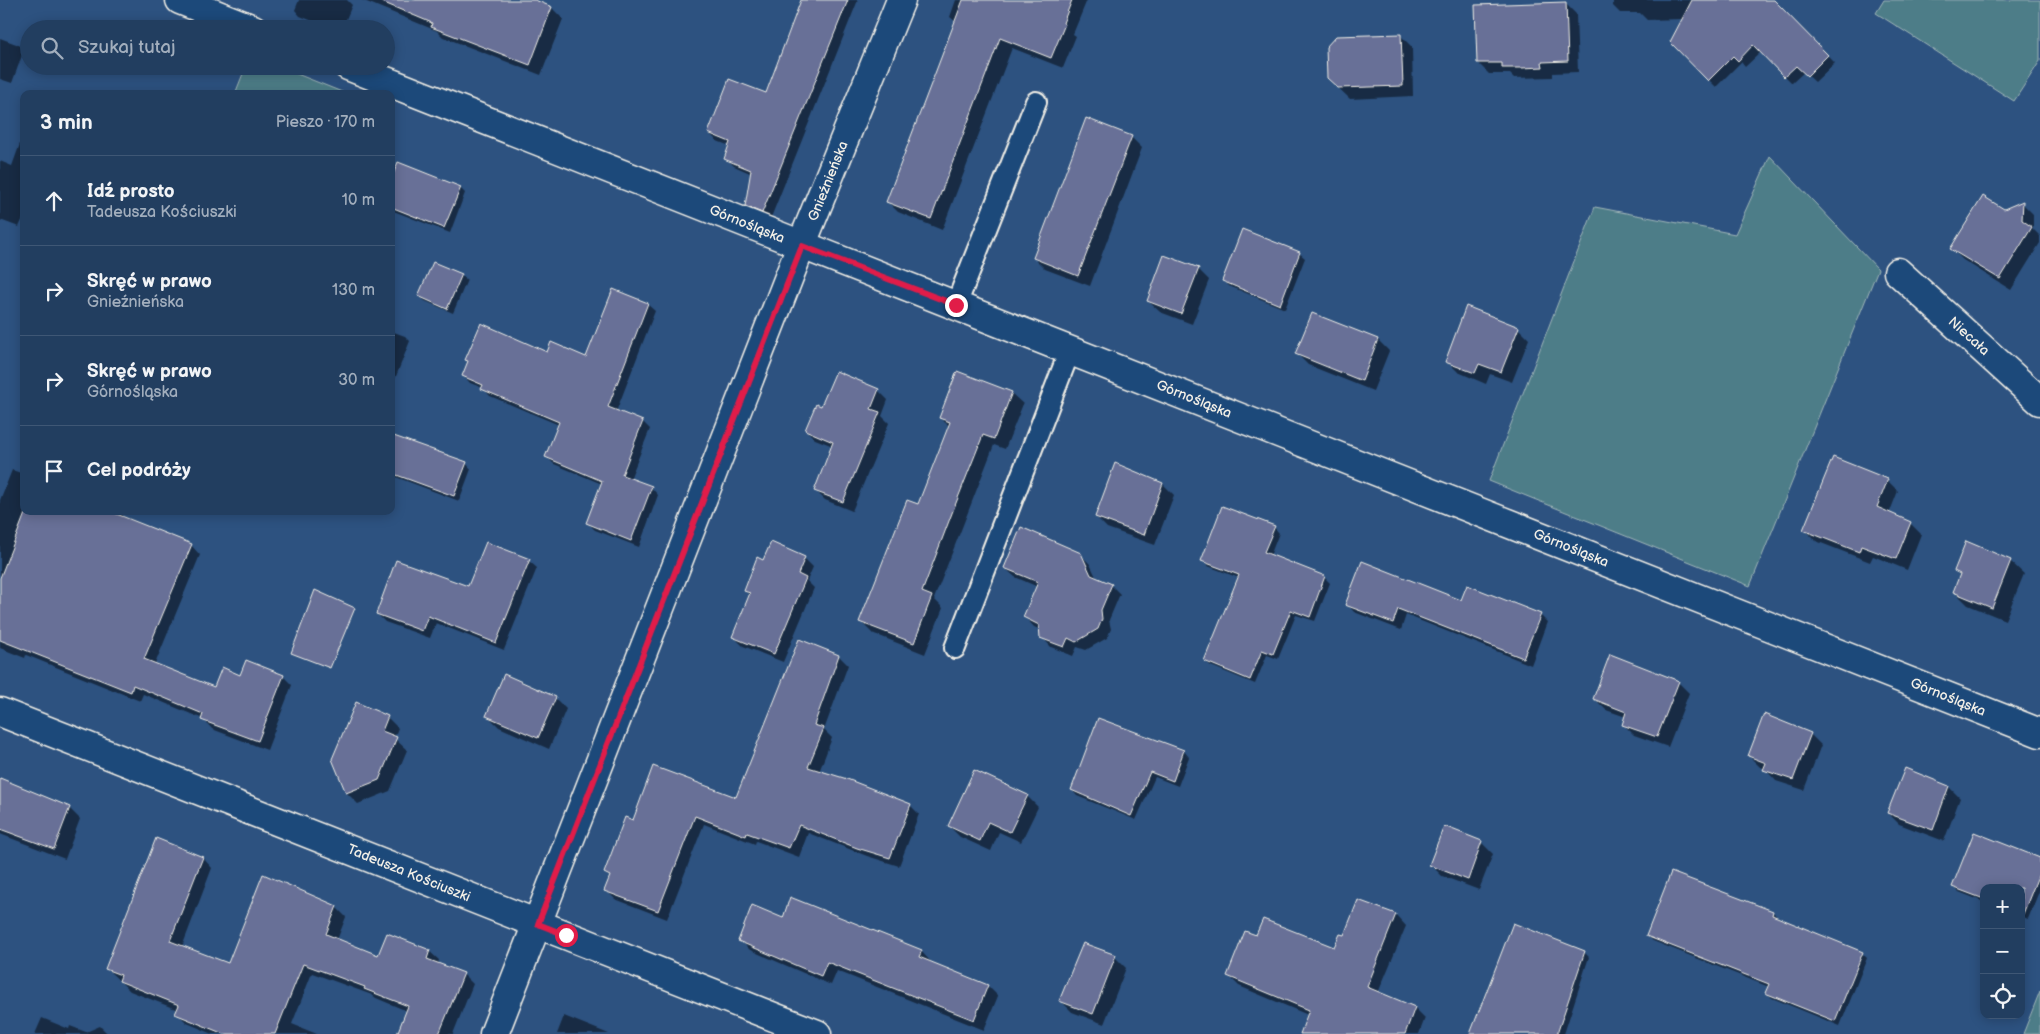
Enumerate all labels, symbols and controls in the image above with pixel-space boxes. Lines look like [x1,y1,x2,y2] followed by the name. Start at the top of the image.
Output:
[20,20,395,75] search box
[38,34,66,62] icon: search
[78,36,175,59] text: Szukaj tutaj
[40,110,93,135] text: 3 min
[276,113,375,132] text: Pieszo · 170 m
[804,138,852,224] street label: Gnieźnieńska
[87,180,175,203] text: Idź prosto
[40,187,68,215] icon: ahead
[342,191,375,210] text: 10 m
[707,201,787,247] street label: Górnośląska
[87,203,237,222] text: Tadeusza Kościuszki
[87,270,212,293] text: Skręć w prawo
[40,277,68,305] icon: right
[332,281,375,300] text: 130 m
[87,293,184,312] text: Gnieźnieńska
[945,294,968,317] route end
[1945,313,1993,359] street label: Niecała
[87,360,212,383] text: Skręć w prawo
[40,367,68,395] icon: right
[338,371,375,390] text: 30 m
[1154,376,1234,422] street label: Górnośląska
[87,383,178,402] text: Górnośląska
[40,457,68,485] icon: arrive
[87,459,191,482] text: Cel podróży
[1531,525,1611,571] street label: Górnośląska
[1908,674,1988,720] street label: Górnośląska
[345,841,473,905] street label: Tadeusza Kościuszki
[1980,884,2025,1019] map controls
[1980,884,2025,929] button: +
[555,924,578,947] route start
[1980,929,2025,974] button: −
[1980,974,2025,1019] button: locate

